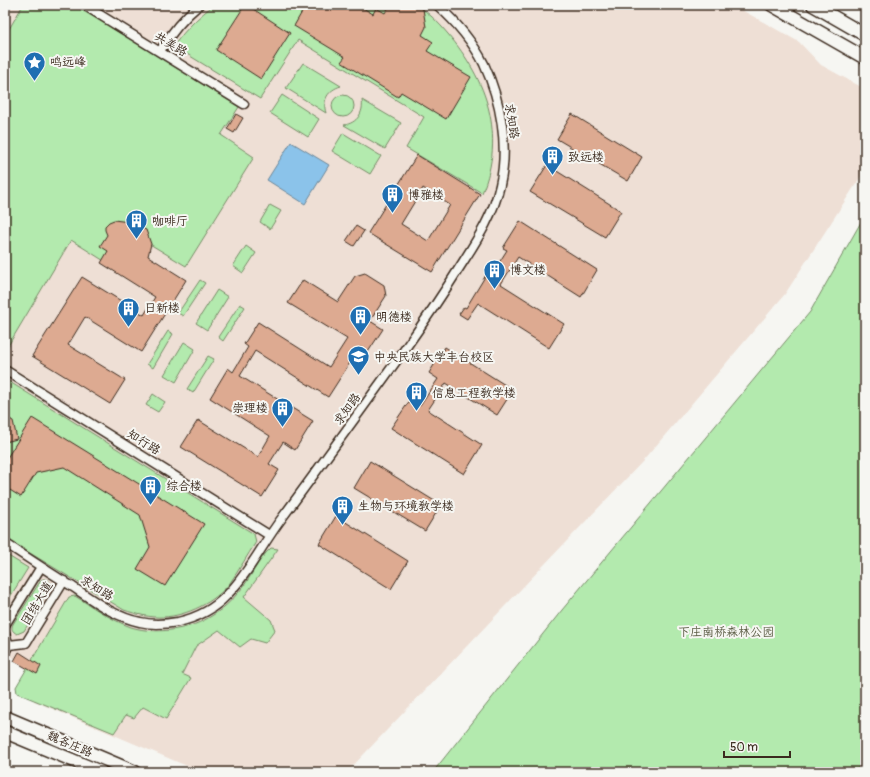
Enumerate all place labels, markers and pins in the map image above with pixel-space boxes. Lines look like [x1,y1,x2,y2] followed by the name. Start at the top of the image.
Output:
[21,49,47,82] place icon: 鸣远峰
[50,55,86,70] place label: 鸣远峰
[539,144,565,177] building icon: 致远楼
[568,150,604,165] place label: 致远楼
[380,182,406,215] building icon: 博雅楼
[408,188,444,203] place label: 博雅楼
[123,208,149,241] building icon: 咖啡厅
[152,214,188,229] place label: 咖啡厅
[481,257,507,290] building icon: 博文楼
[510,263,546,278] place label: 博文楼
[116,295,142,328] building icon: 日新楼
[144,301,180,316] place label: 日新楼
[347,304,373,337] building icon: 明德楼
[376,310,412,325] place label: 明德楼
[346,344,372,377] school or university icon: 中央民族大学丰台校区
[374,350,494,365] place label: 中央民族大学丰台校区
[404,380,430,413] building icon: 信息工程教学楼
[432,386,516,401] place label: 信息工程教学楼
[270,395,296,428] building icon: 崇理楼
[232,401,268,416] place label: 崇理楼
[137,473,163,506] building icon: 综合楼
[166,479,202,494] place label: 综合楼
[330,493,356,526] building icon: 生物与环境教学楼
[358,499,454,514] place label: 生物与环境教学楼

